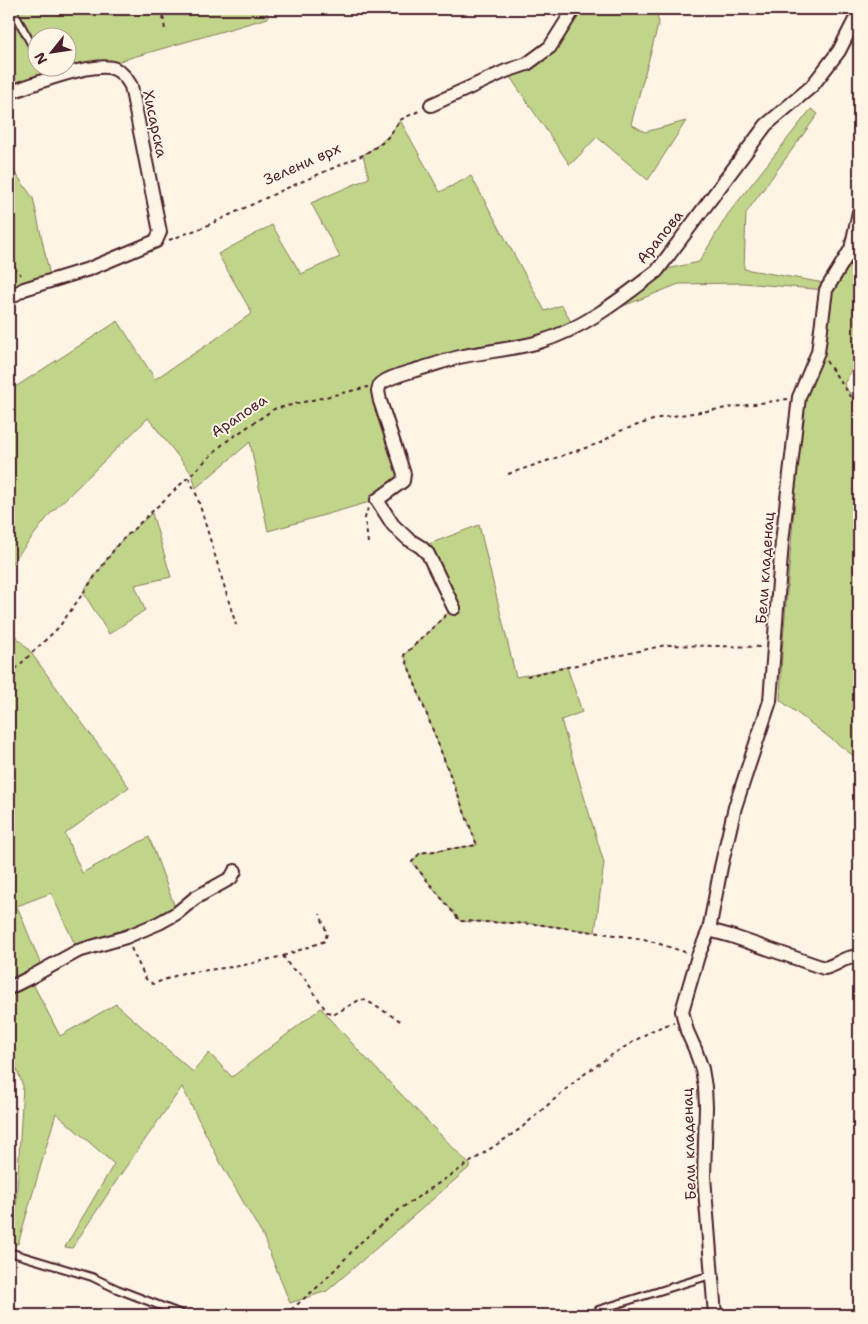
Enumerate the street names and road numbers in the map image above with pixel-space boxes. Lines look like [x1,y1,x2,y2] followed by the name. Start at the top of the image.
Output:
[138,88,172,160] street label: Хисарска
[260,138,344,190] street label: Зелени врх
[632,205,688,268] street label: Арапова
[207,390,272,442] street label: Арапова
[751,511,779,625] street label: Бели кладенац
[677,1087,701,1201] street label: Бели кладенац

